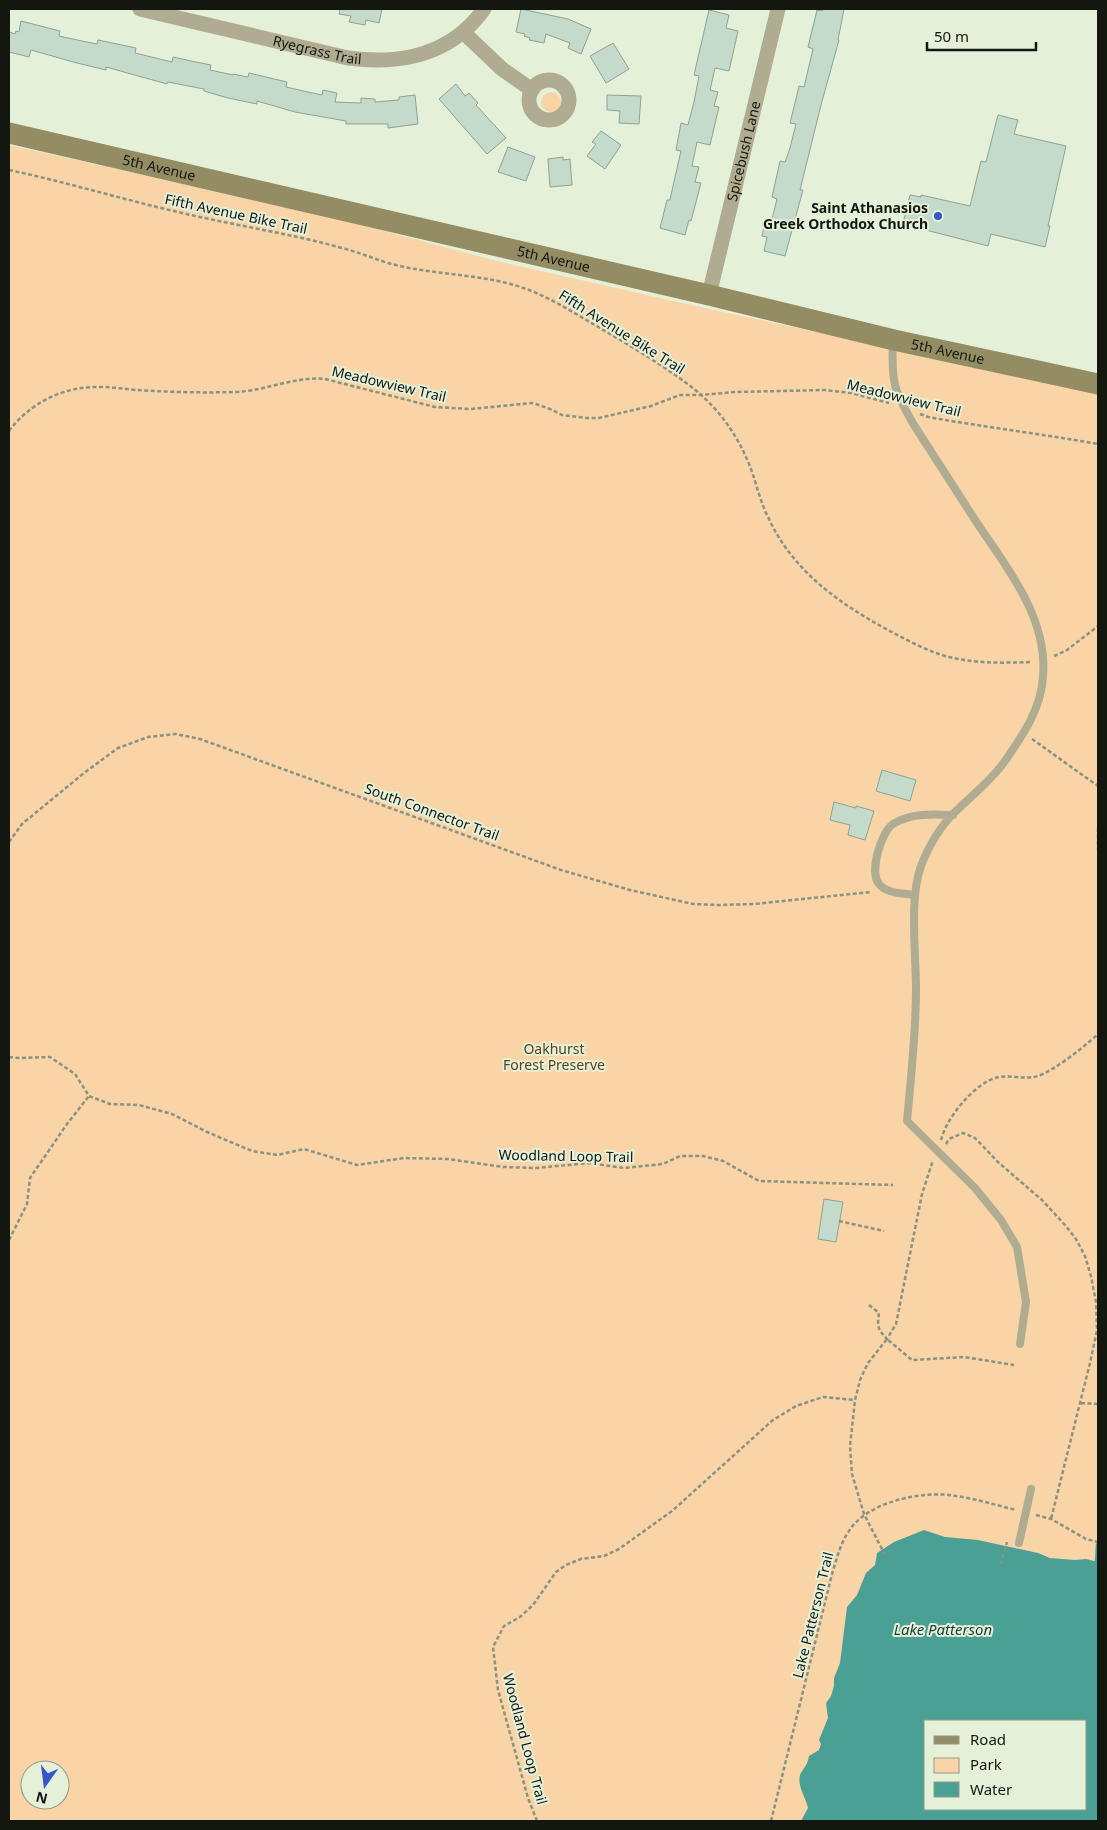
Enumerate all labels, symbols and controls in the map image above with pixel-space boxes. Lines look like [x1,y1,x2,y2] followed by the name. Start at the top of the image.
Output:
[927,20,1036,52] scale bar
[934,26,969,46] text: 50 m
[271,31,362,68] street label: Ryegrass Trail
[722,99,765,203] street label: Spicebush Lane
[121,150,198,185] street label: 5th Avenue
[163,189,309,238] street label: Fifth Avenue Bike Trail
[763,198,928,233] place label: Saint Athanasios Greek Orthodox Church
[932,210,944,222] marker: Saint Athanasios Greek Orthodox Church
[515,241,592,276] street label: 5th Avenue
[556,285,689,378] street label: Fifth Avenue Bike Trail
[910,334,987,368] street label: 5th Avenue
[330,361,448,406] street label: Meadowview Trail
[845,374,963,421] street label: Meadowview Trail
[362,778,502,845] street label: South Connector Trail
[503,1039,605,1074] park label: Oakhurst Forest Preserve
[498,1145,634,1166] street label: Woodland Loop Trail
[788,1550,837,1680] street label: Lake Patterson Trail
[894,1619,992,1639] water label: Lake Patterson
[499,1671,552,1806] street label: Woodland Loop Trail
[924,1720,1087,1810] legend
[970,1729,1006,1749] text: Road
[970,1754,1002,1774] text: Park
[20,1760,70,1810] north arrow
[970,1779,1012,1799] text: Water
[34,1788,50,1809] text: N

